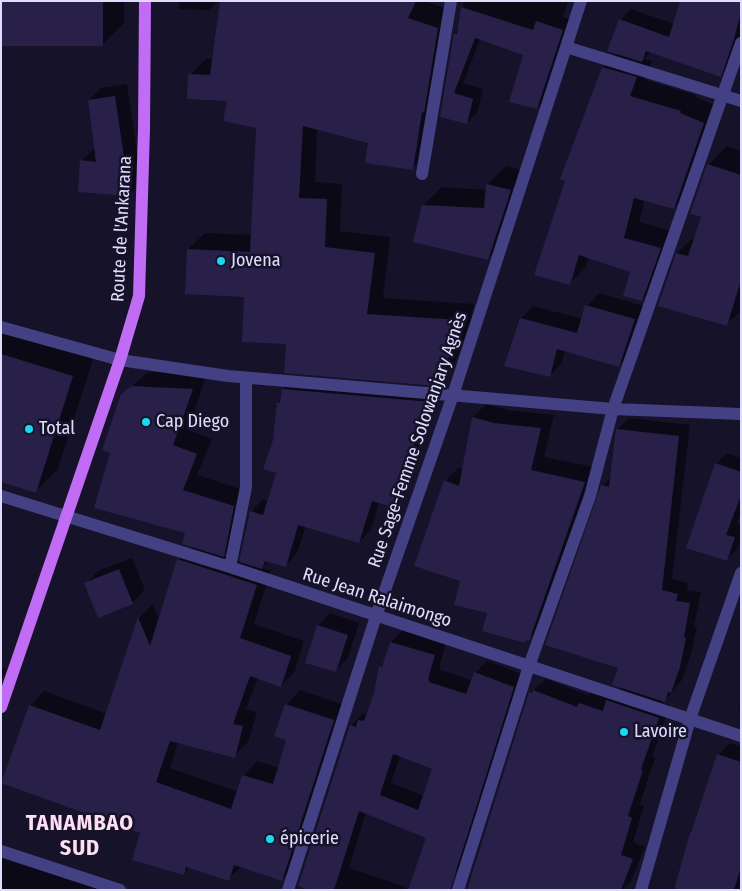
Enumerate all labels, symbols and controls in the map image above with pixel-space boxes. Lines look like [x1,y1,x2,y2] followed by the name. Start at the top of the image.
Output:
[107,155,137,303] street label: Route de l'Ankarana
[231,250,280,272] place label: Jovena
[215,255,227,267] marker: Jovena
[364,309,472,571] street label: Rue Sage-Femme Solowanjary Agnès
[156,411,229,433] place label: Cap Diego
[140,416,152,428] marker: Cap Diego
[39,418,75,440] place label: Total
[23,423,35,435] marker: Total
[300,564,454,632] street label: Rue Jean Ralaimongo
[634,721,687,743] place label: Lavoire
[618,726,630,738] marker: Lavoire
[25,811,135,862] district label: TANAMBAO SUD
[280,828,339,850] place label: épicerie
[264,833,276,845] marker: épicerie

